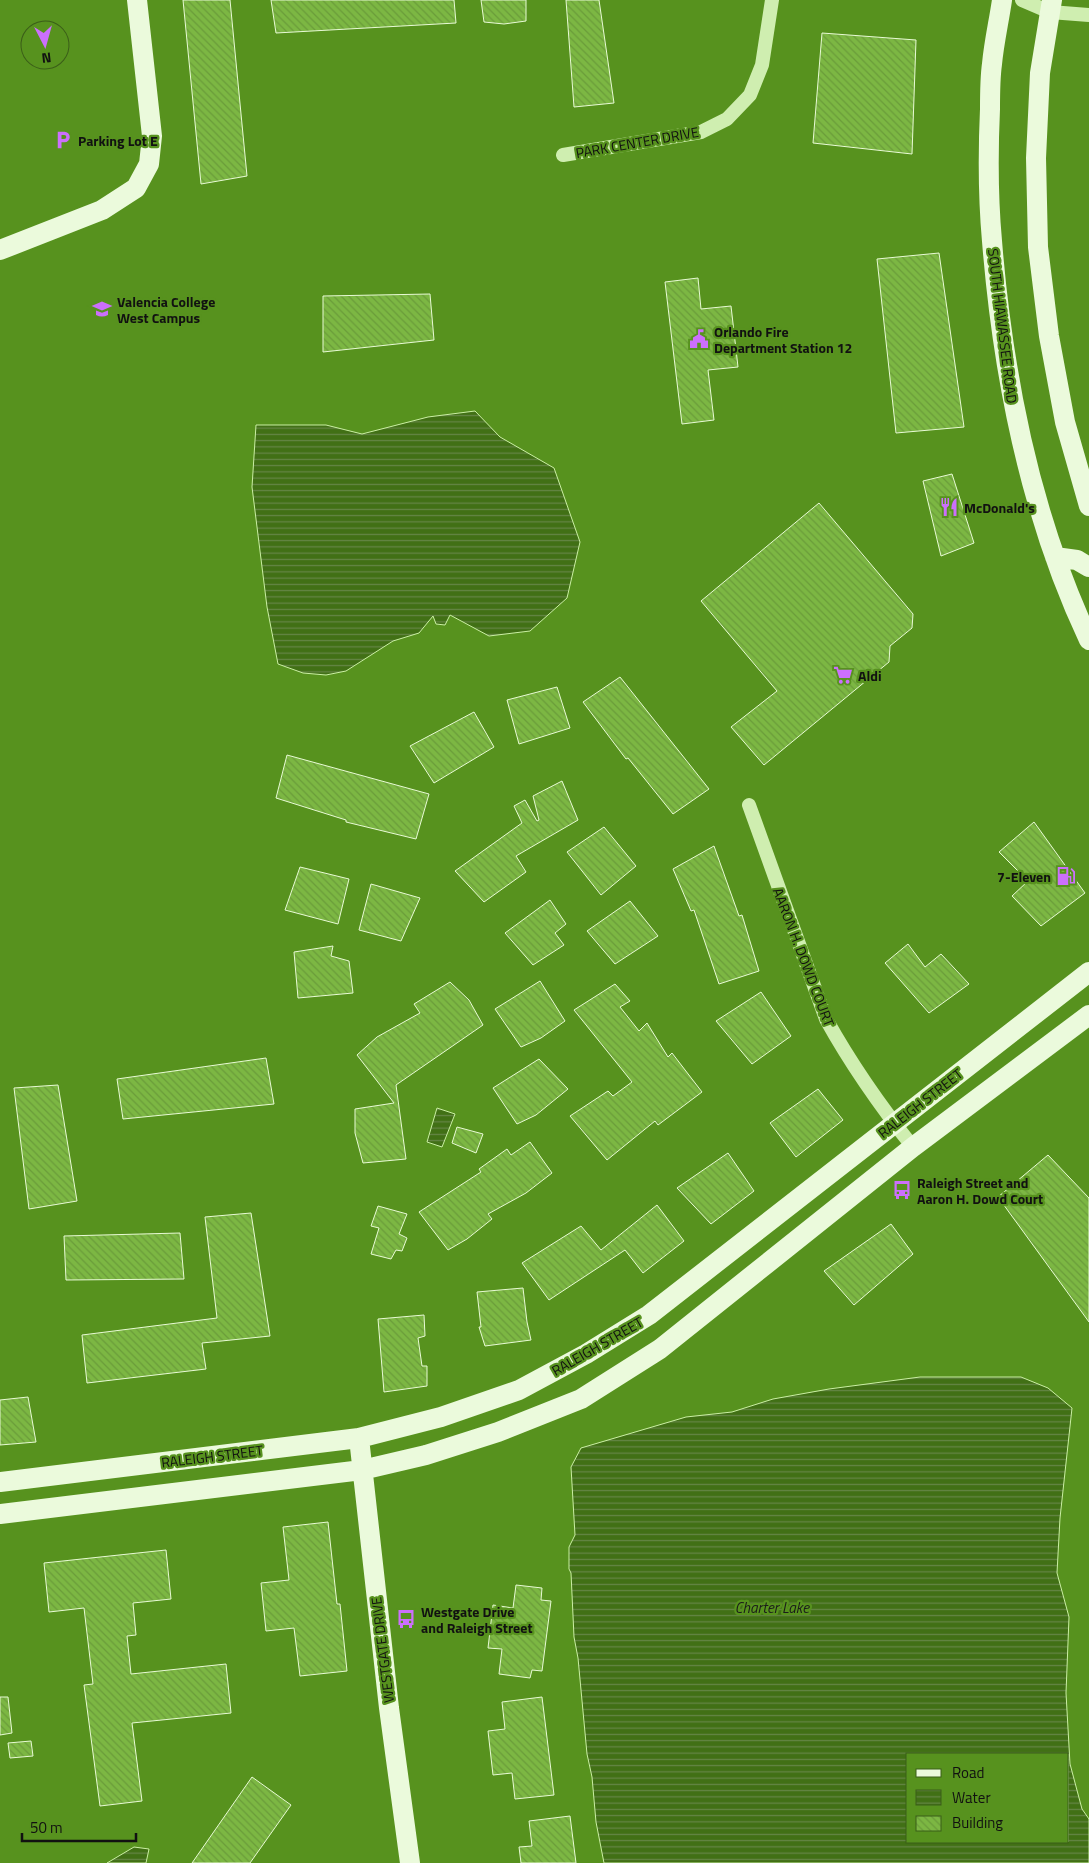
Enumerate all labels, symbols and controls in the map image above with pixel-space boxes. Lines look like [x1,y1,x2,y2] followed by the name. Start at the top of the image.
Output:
[20,20,70,70] north arrow
[40,47,52,69] text: N
[574,121,700,163] street label: PARK CENTER DRIVE
[52,129,74,151] parking icon: Parking Lot E
[78,130,158,151] place label: Parking Lot E
[983,247,1023,405] street label: SOUTH HIAWASSEE ROAD
[117,291,215,328] place label: Valencia College West Campus
[91,298,113,320] school or university icon: Valencia College West Campus
[714,321,852,358] place label: Orlando Fire Department Station 12
[688,328,710,350] public building icon: Orlando Fire Department Station 12
[938,496,960,518] restaurant icon: McDonald's
[964,497,1035,518] place label: McDonald's
[832,664,854,686] supermarket icon: Aldi
[858,665,882,686] place label: Aldi
[1055,865,1077,887] fuel station icon: 7-Eleven
[997,866,1051,887] place label: 7-Eleven
[768,885,840,1030] street label: AARON H. DOWD COURT
[873,1063,967,1143] street label: RALEIGH STREET
[917,1172,1043,1209] place label: Raleigh Street and Aaron H. Dowd Court
[891,1179,913,1201] bus stop icon: Raleigh Street and Aaron H. Dowd Court
[547,1311,647,1381] street label: RALEIGH STREET
[160,1439,265,1473] street label: RALEIGH STREET
[365,1596,399,1704] street label: WESTGATE DRIVE
[735,1596,810,1619] water label: Charter Lake
[421,1601,532,1638] place label: Westgate Drive and Raleigh Street
[395,1608,417,1630] bus stop icon: Westgate Drive and Raleigh Street
[906,1753,1069,1843] legend
[952,1761,984,1784] text: Road
[952,1786,991,1809] text: Water
[22,1810,136,1842] scale bar
[952,1811,1003,1834] text: Building
[30,1816,63,1839] text: 50 m

